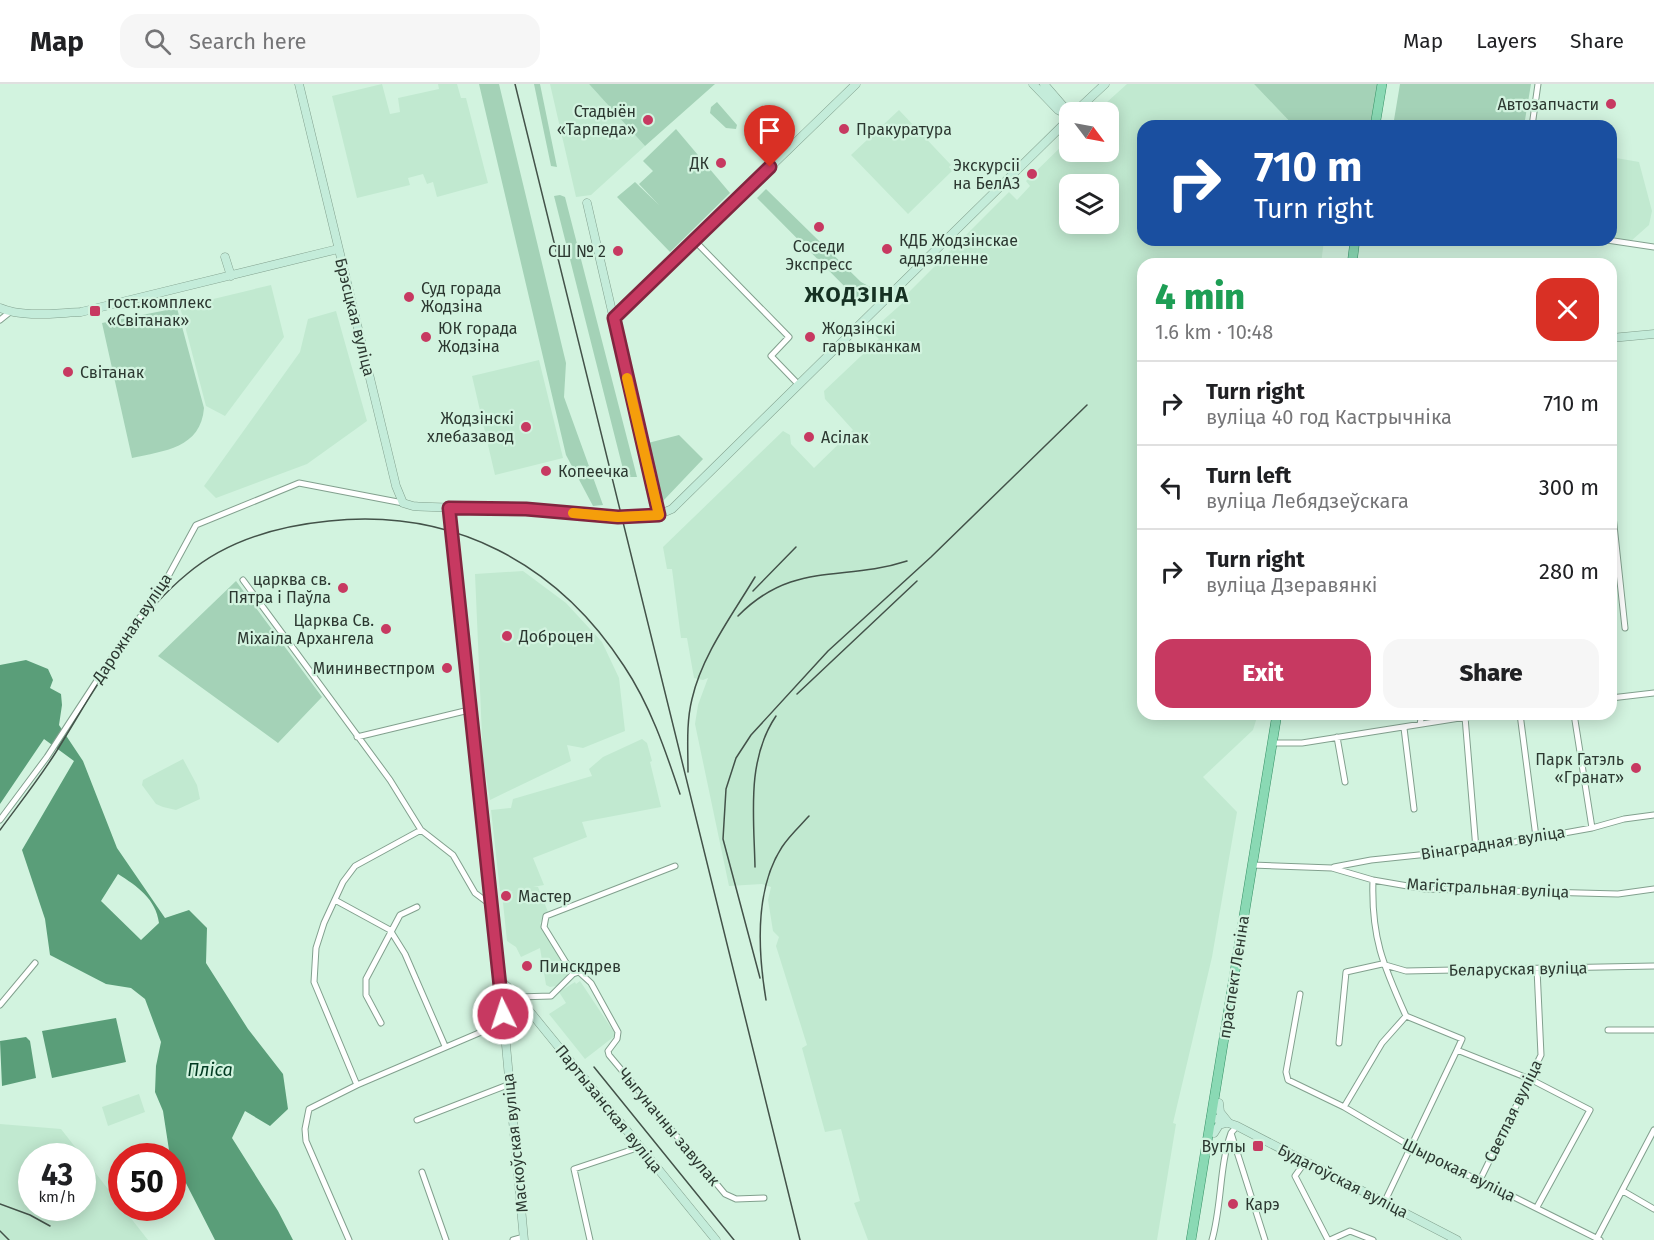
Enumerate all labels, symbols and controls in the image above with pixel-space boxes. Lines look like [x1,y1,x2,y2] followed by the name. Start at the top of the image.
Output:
[120,14,540,68] search box
[30,25,84,58] text: Map
[141,25,174,58] icon: search
[189,28,307,55] text: Search here
[1403,28,1443,54] text: Map
[1476,28,1537,54] text: Layers
[1570,28,1624,54] text: Share
[1497,95,1599,114] place label: Автозапчасти
[1604,97,1618,111] marker: Автозапчасти
[557,102,636,139] place label: Стадыён «Тарпеда»
[1059,102,1119,162] north arrow
[1059,102,1119,234] map controls
[744,105,795,167] pin
[641,113,655,127] marker: Стадыён «Тарпеда»
[753,114,786,147] icon: arrive
[856,120,952,139] place label: Пракуратура
[837,122,851,136] marker: Пракуратура
[1254,142,1363,192] text: 710 m
[1155,144,1233,222] icon: right
[689,154,710,173] place label: ДК
[714,156,728,170] marker: ДК
[953,156,1020,193] place label: Экскурсіі на БелАЗ
[1025,167,1039,181] marker: Экскурсіі на БелАЗ
[1059,174,1119,234] button: layers
[1254,193,1374,225] text: Turn right
[812,220,826,234] marker: Соседи Экспресс
[899,231,1018,268] place label: КДБ Жодзінскае аддзяленне
[785,237,853,274] place label: Соседи Экспресс
[548,242,606,261] place label: СШ № 2
[880,242,894,256] marker: КДБ Жодзінскае аддзяленне
[611,244,625,258] marker: СШ № 2
[331,256,379,378] street label: Брэсцкая вуліца
[1155,275,1245,319] text: 4 min
[1536,278,1599,341] button: close
[421,279,502,316] place label: Суд горада Жодзіна
[804,281,909,308] district label: ЖОДЗІНА
[402,290,416,304] marker: Суд горада Жодзіна
[107,293,212,330] place label: гост.комплекс «Світанак»
[88,304,102,318] marker: гост.комплекс «Світанак»
[438,319,518,356] place label: ЮК горада Жодзіна
[822,319,921,356] place label: Жодзінскі гарвыканкам
[1155,320,1273,344] text: 1.6 km · 10:48
[419,330,433,344] marker: ЮК горада Жодзіна
[803,330,817,344] marker: Жодзінскі гарвыканкам
[80,363,145,382] place label: Світанак
[61,365,75,379] marker: Світанак
[1206,378,1305,405] text: Turn right
[1155,387,1188,420] icon: right
[1543,390,1599,417] text: 710 m
[1206,405,1452,429] text: вуліца 40 год Кастрычніка
[427,409,514,446] place label: Жодзінскі хлебазавод
[519,420,533,434] marker: Жодзінскі хлебазавод
[821,428,869,447] place label: Асілак
[802,430,816,444] marker: Асілак
[558,462,629,481] place label: Копеечка
[1206,462,1291,489] text: Turn left
[539,464,553,478] marker: Копеечка
[1155,471,1188,504] icon: left
[1539,474,1599,501] text: 300 m
[1206,489,1409,513] text: вуліца Лебядзеўскага
[1206,546,1305,573] text: Turn right
[1155,555,1188,588] icon: right
[1539,558,1599,585] text: 280 m
[88,570,176,687] street label: Дарожная вуліца
[228,570,331,607] place label: царква св. Пятра і Паўла
[1206,573,1377,597] text: вуліца Дзеравянкі
[336,581,350,595] marker: царква св. Пятра і Паўла
[237,611,374,648] place label: Царква Св. Міхаіла Архангела
[379,622,393,636] marker: Царква Св. Міхаіла Архангела
[518,627,594,646] place label: Доброцен
[500,629,514,643] marker: Доброцен
[1155,639,1371,708] button: Exit
[1383,639,1599,708] button: Share
[313,659,435,678] place label: Мининвестпром
[440,661,454,675] marker: Мининвестпром
[1535,750,1624,787] place label: Парк Гатэль «Гранат»
[1629,761,1643,775] marker: Парк Гатэль «Гранат»
[1420,822,1566,864] street label: Вінаградная вуліца
[1406,874,1570,902] street label: Магістральная вуліца
[518,887,572,906] place label: Мастер
[499,889,513,903] marker: Мастер
[1215,914,1253,1040] street label: праспект Леніна
[539,957,621,976] place label: Пинскдрев
[1448,958,1588,980] street label: Беларуская вуліца
[520,959,534,973] marker: Пинскдрев
[471,982,535,1046] position arrow
[551,1041,667,1177] street label: Партызанская вуліца
[1480,1057,1546,1165] street label: Светлая вуліца
[187,1059,233,1081] water label: Пліса
[614,1064,724,1190] street label: Чыгуначны завулак
[498,1072,532,1214] street label: Маскоўская вуліца
[1399,1134,1519,1206] street label: Шырокая вуліца
[1201,1137,1246,1156] place label: Вуглы
[1251,1139,1265,1153] marker: Вуглы
[1275,1140,1411,1222] street label: Будагоўская вуліца
[108,1143,186,1221] speed limit sign: 50
[41,1157,73,1193] text: 43
[38,1188,76,1206] text: km/h
[1245,1195,1280,1214] place label: Карэ
[1226,1197,1240,1211] marker: Карэ

